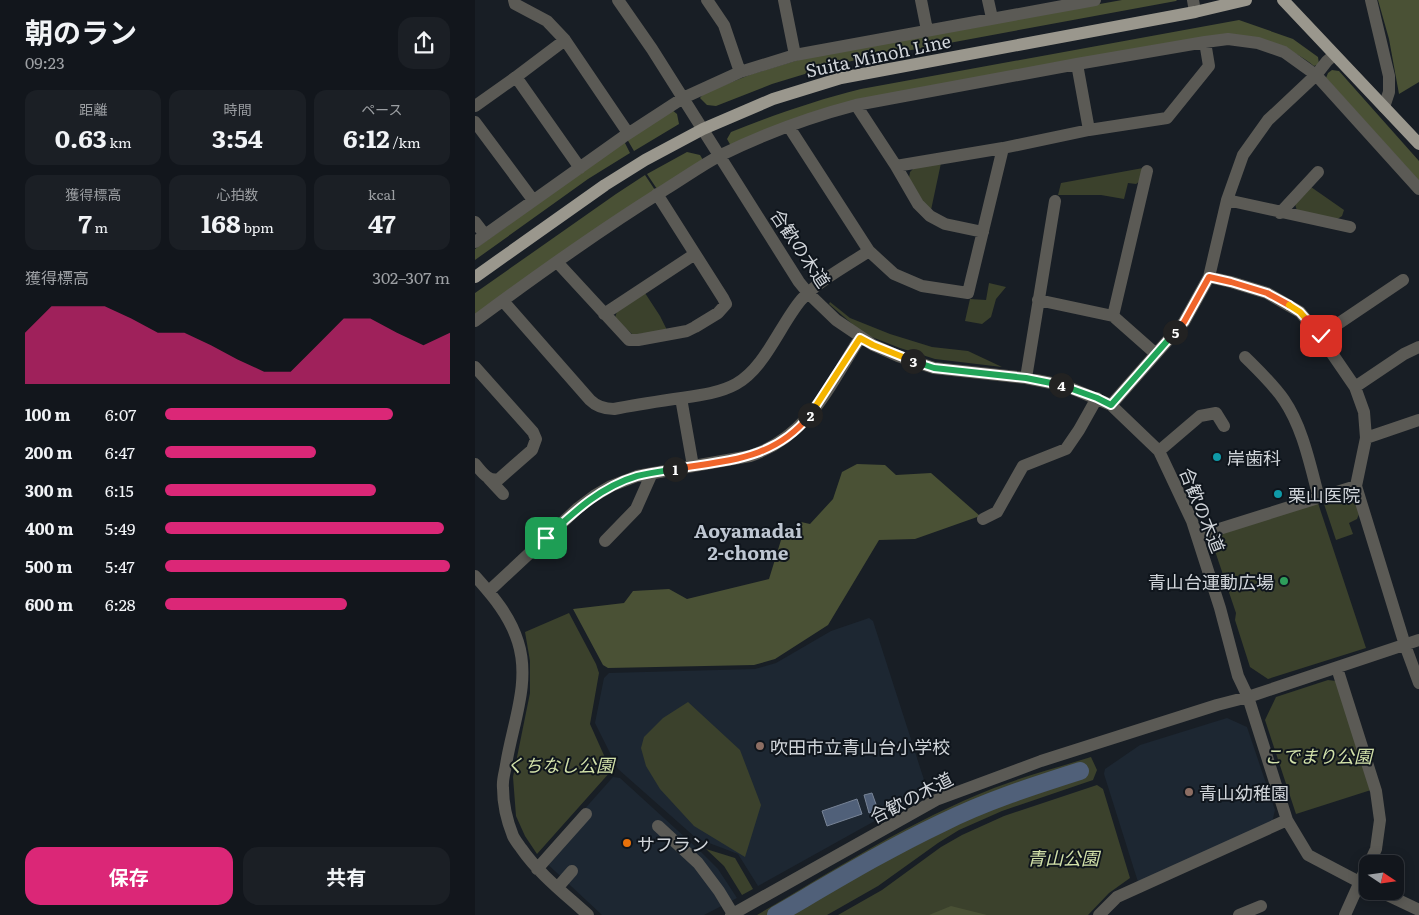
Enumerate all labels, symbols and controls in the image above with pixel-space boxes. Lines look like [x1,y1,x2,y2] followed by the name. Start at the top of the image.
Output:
[25,10,137,52] text: 朝のラン
[398,17,450,69] button: share
[803,26,953,84] street label: Suita Minoh Line
[25,50,65,74] text: 09:23
[79,99,107,119] text: 距離
[223,99,251,119] text: 時間
[361,99,402,119] text: ペース
[55,119,107,156] text: 0.63
[212,119,263,156] text: 3:54
[343,119,390,156] text: 6:12
[107,132,132,152] text: km
[390,132,421,152] text: /km
[65,184,121,204] text: 獲得標高
[216,184,258,204] text: 心拍数
[368,184,396,204] text: kcal
[765,203,837,293] street label: 合歓の木道
[78,204,92,241] text: 7
[201,204,241,241] text: 168
[368,204,396,241] text: 47
[92,217,108,237] text: m
[241,217,274,237] text: bpm
[25,265,89,289] text: 獲得標高
[372,265,450,289] text: 302–307 m
[1300,315,1342,357] pin
[1163,320,1187,344] pin: 5
[1172,322,1179,342] text: 5
[1307,322,1335,350] icon: check
[901,348,925,374] pin: 3
[910,351,917,371] text: 3
[1049,372,1073,398] pin: 4
[1057,375,1066,395] text: 4
[25,402,71,426] text: 100 m
[105,402,136,426] text: 6:07
[797,402,823,428] pin: 2
[807,405,814,425] text: 2
[25,440,72,464] text: 200 m
[105,440,135,464] text: 6:47
[1227,444,1281,471] place label: 岸歯科
[1211,451,1223,463] marker: 岸歯科
[663,456,687,482] pin: 1
[673,459,678,479] text: 1
[1174,463,1232,557] street label: 合歓の木道
[25,478,73,502] text: 300 m
[105,478,134,502] text: 6:15
[1288,481,1360,508] place label: 栗山医院
[1272,488,1284,500] marker: 栗山医院
[25,516,74,540] text: 400 m
[105,516,135,540] text: 5:49
[694,516,802,566] district label: Aoyamadai 2-chome
[525,517,567,559] pin
[532,524,560,552] icon: arrive
[25,554,73,578] text: 500 m
[105,554,135,578] text: 5:47
[1148,568,1274,595] place label: 青山台運動広場
[1278,575,1290,587] marker: 青山台運動広場
[25,592,73,616] text: 600 m
[105,592,136,616] text: 6:28
[770,733,950,760] place label: 吹田市立青山台小学校
[754,740,766,752] marker: 吹田市立青山台小学校
[1264,742,1375,769] park label: こでまり公園
[506,751,617,778] park label: くちなし公園
[865,765,957,829] street label: 合歓の木道
[1199,779,1289,806] place label: 青山幼稚園
[1183,786,1195,798] marker: 青山幼稚園
[637,830,709,857] place label: サフラン
[621,837,633,849] marker: サフラン
[1027,844,1102,871] park label: 青山公園
[25,847,233,905] button: 保存
[243,847,450,905] button: 共有
[1359,855,1404,900] north arrow
[1359,855,1404,900] map controls

